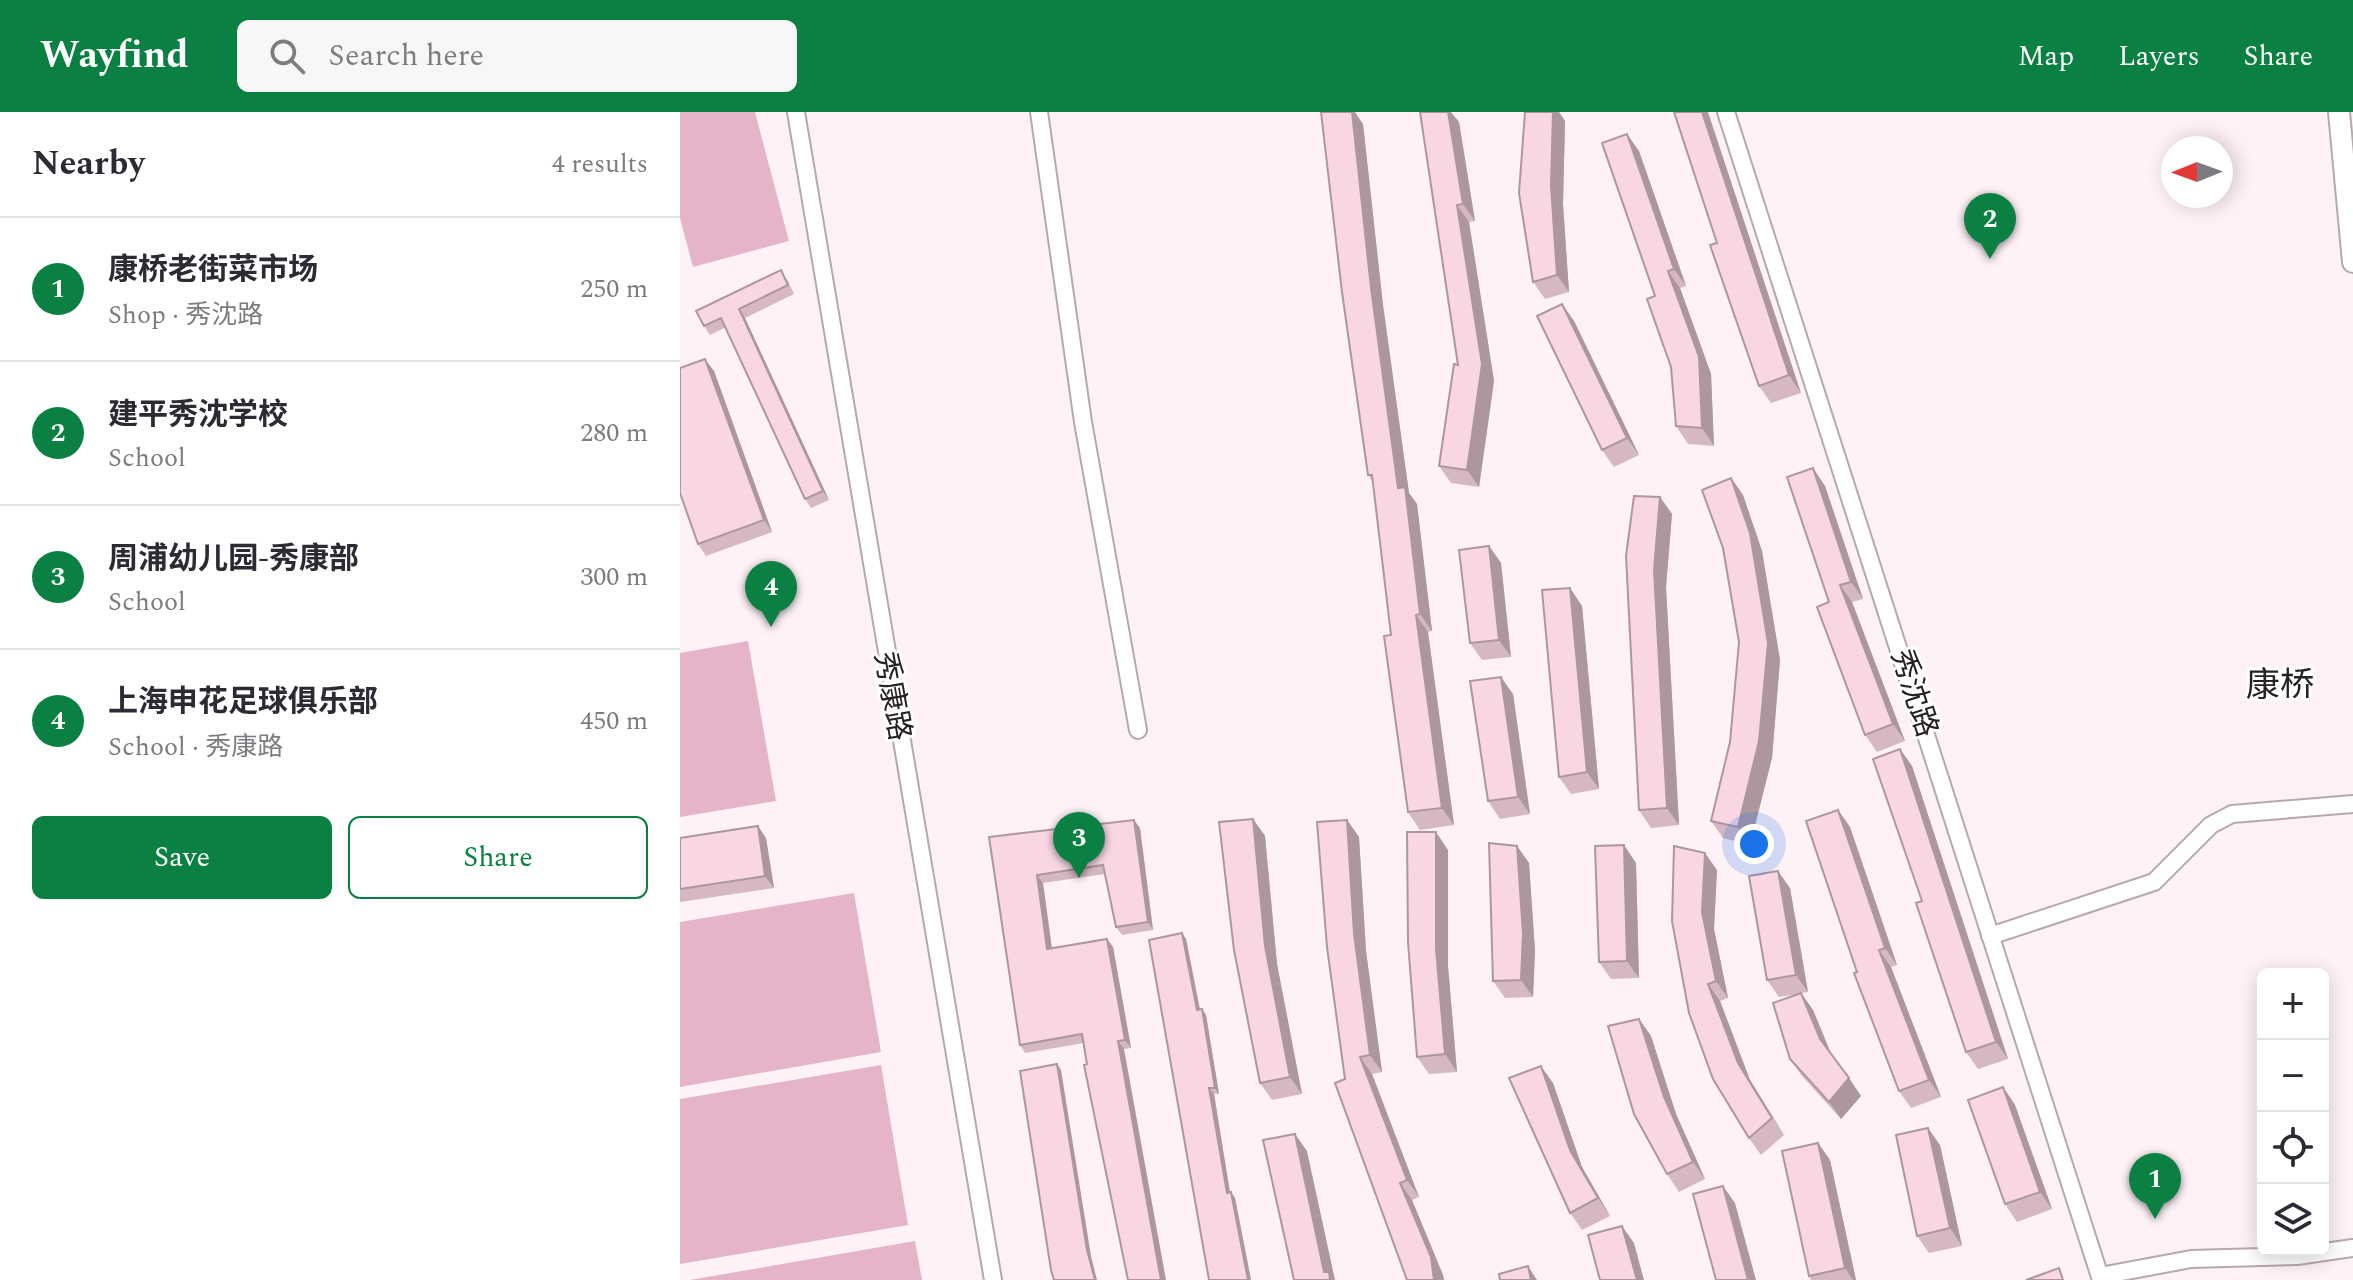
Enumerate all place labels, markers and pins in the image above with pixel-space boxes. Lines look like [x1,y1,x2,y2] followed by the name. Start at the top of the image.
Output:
[1964,193,2016,259] pin: 2
[745,561,797,627] pin: 4
[1053,812,1105,878] pin: 3
[2129,1153,2181,1219] pin: 1

